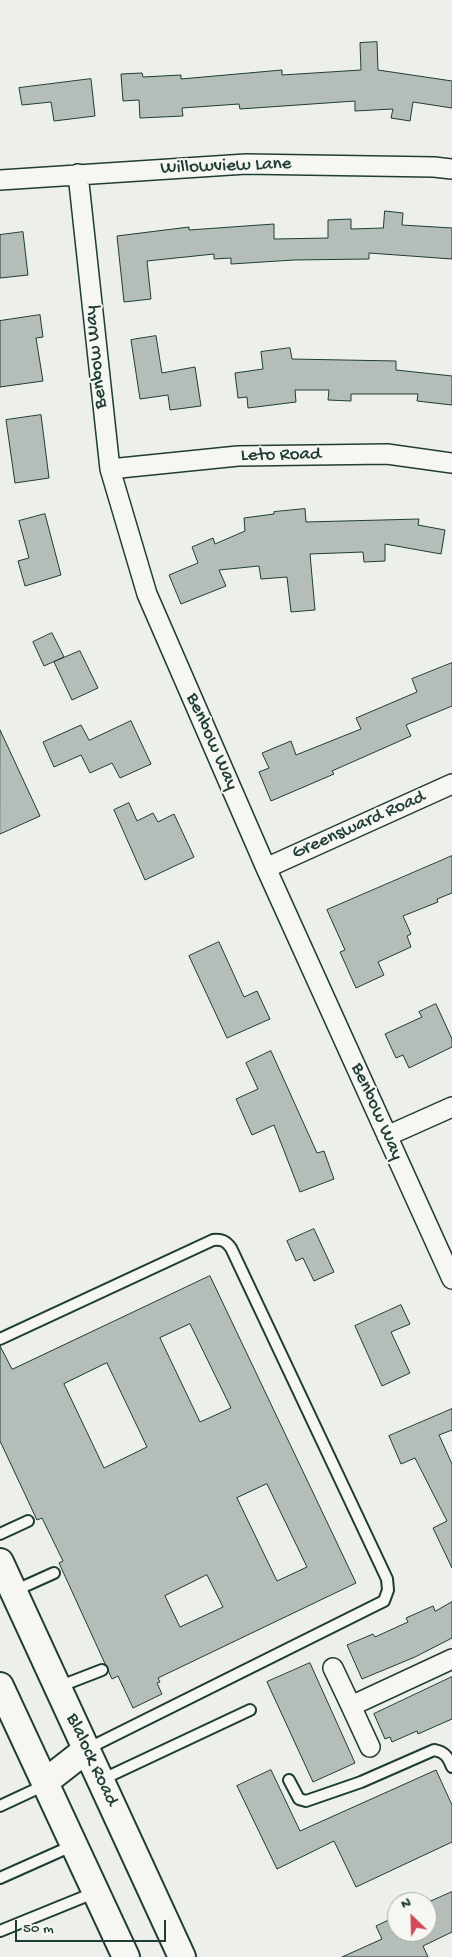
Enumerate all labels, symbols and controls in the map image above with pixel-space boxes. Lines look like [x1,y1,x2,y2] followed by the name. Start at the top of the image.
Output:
[160,153,292,181] street label: Willowview Lane
[80,304,114,410] street label: Benbow Way
[241,444,321,468] street label: Leto Road
[179,690,243,794] street label: Benbow Way
[289,786,429,866] street label: Greensward Road
[344,1060,408,1164] street label: Benbow Way
[60,1710,122,1810] street label: Blalock Road
[387,1892,437,1942] north arrow
[398,1894,414,1913] text: N
[18,1910,169,1942] scale bar
[23,1920,54,1938] text: 50 m

